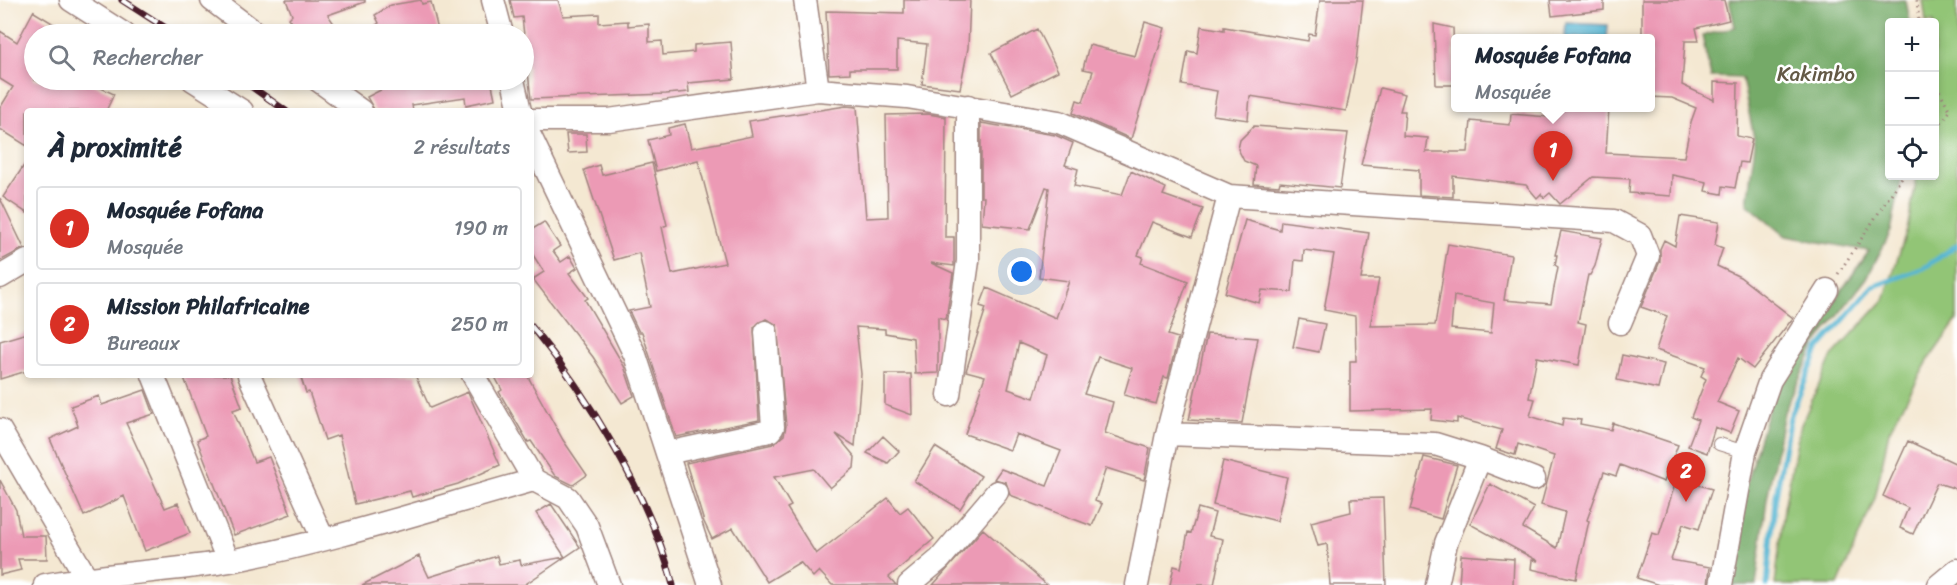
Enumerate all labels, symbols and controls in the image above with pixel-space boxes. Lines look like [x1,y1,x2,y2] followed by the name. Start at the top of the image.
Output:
[1885,18,1939,180] map controls
[1885,18,1939,72] button: +
[24,24,534,90] search box
[1451,34,1655,112] popup
[1475,36,1631,75] text: Mosquée Fofana
[93,38,203,77] text: Rechercher
[45,41,78,74] icon: search
[1777,55,1855,93] park label: Kakimbo
[1885,72,1939,126] button: −
[1475,75,1551,110] text: Mosquée
[48,124,182,170] text: À proximité
[1885,126,1939,180] button: locate
[413,130,510,165] text: 2 résultats
[1534,132,1572,181] pin: 1
[107,191,263,230] text: Mosquée Fofana
[65,211,74,246] text: 1
[454,211,508,246] text: 190 m
[107,230,183,265] text: Mosquée
[1007,257,1036,286] your location
[107,287,309,326] text: Mission Philafricaine
[64,307,75,342] text: 2
[451,307,508,342] text: 250 m
[107,326,180,361] text: Bureaux
[1666,452,1706,502] pin: 2

